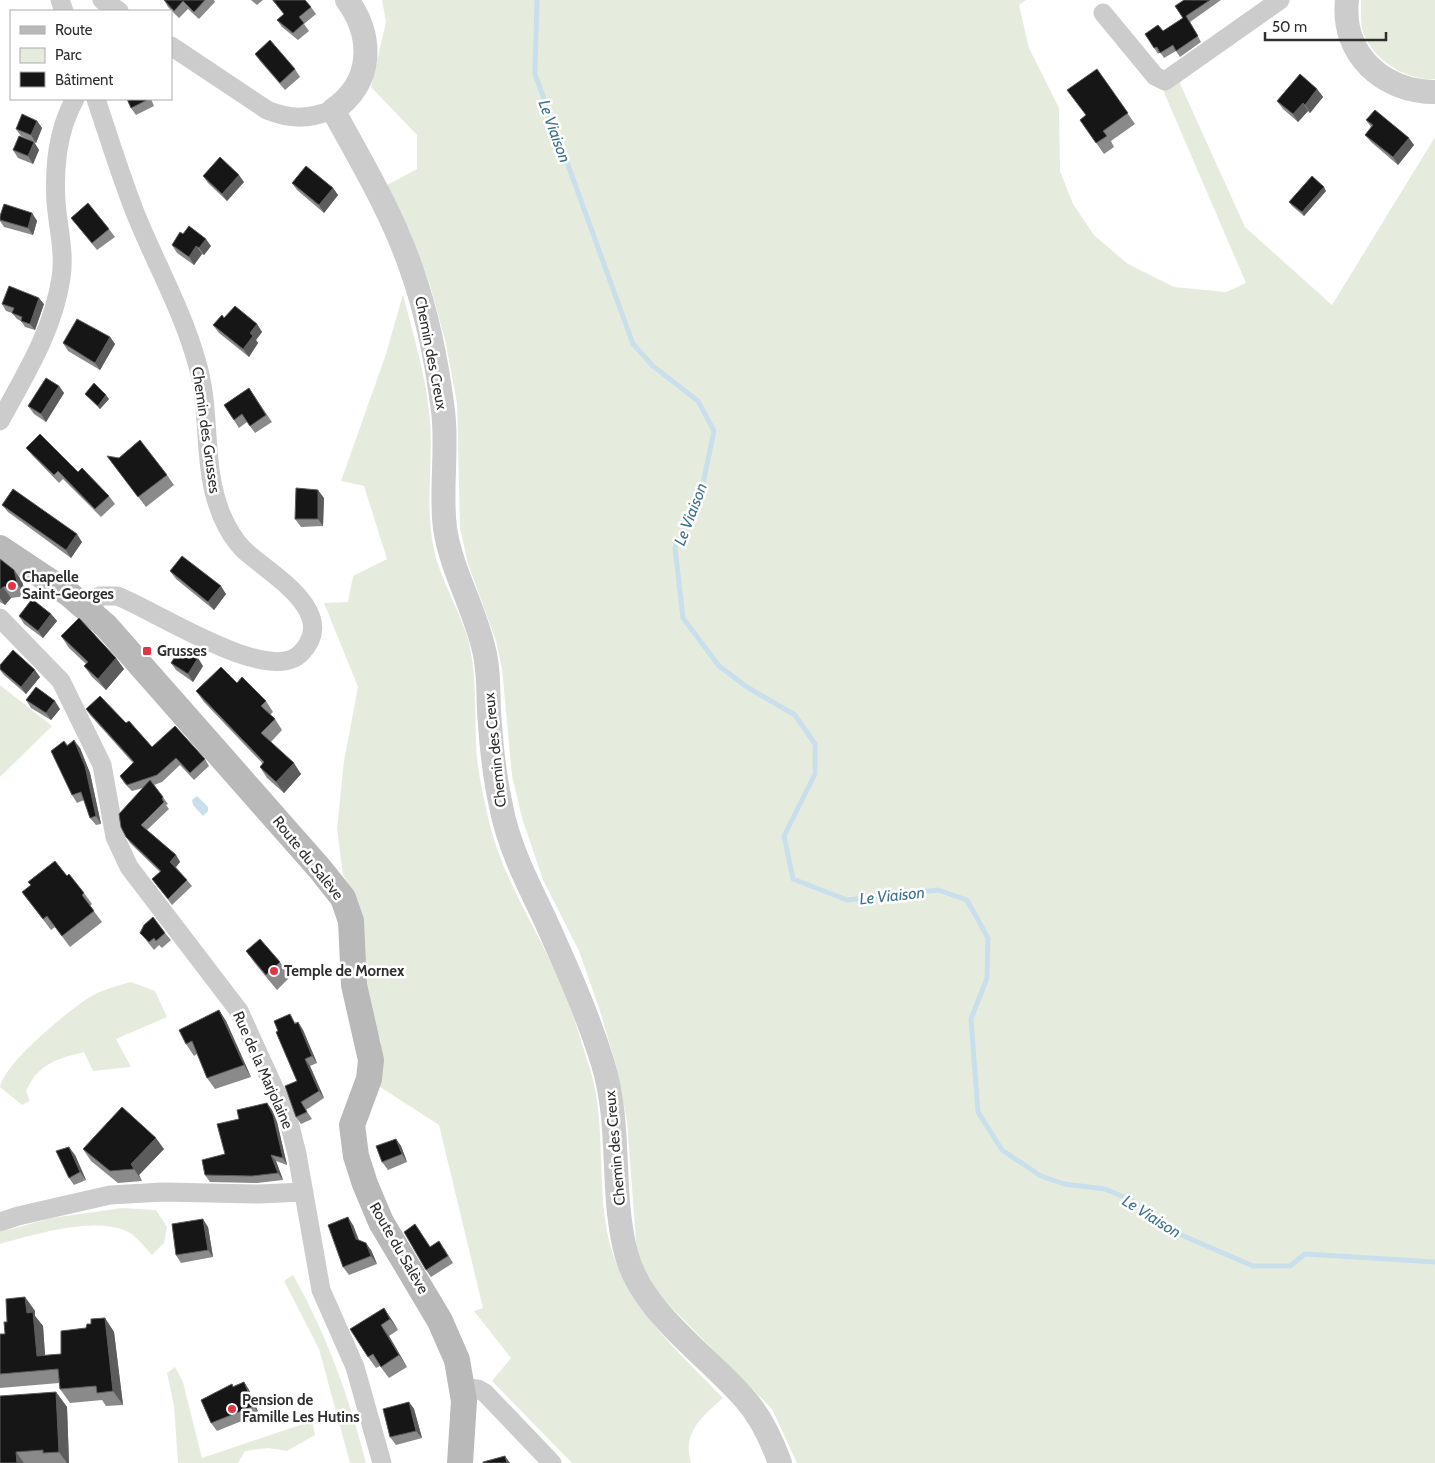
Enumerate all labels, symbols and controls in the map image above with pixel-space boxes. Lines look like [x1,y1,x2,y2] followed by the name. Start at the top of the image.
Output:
[10,10,172,100] legend
[1265,10,1386,42] scale bar
[1272,18,1307,36] text: 50 m
[55,21,93,39] text: Route
[55,46,82,64] text: Parc
[55,71,113,89] text: Bâtiment
[534,97,575,165] water label: Le Viaison
[411,295,451,411] street label: Chemin des Creux
[188,366,224,494] street label: Chemin des Grusses
[670,480,711,548] water label: Le Viaison
[22,568,114,603] place label: Chapelle Saint-Georges
[6,580,18,592] marker: Chapelle Saint-Georges
[157,642,207,660] place label: Grusses
[141,645,153,657] marker: Grusses
[480,692,510,808] street label: Chemin des Creux
[269,813,347,904] street label: Route du Salève
[859,883,926,908] water label: Le Viaison
[284,962,405,980] place label: Temple de Mornex
[268,965,280,977] marker: Temple de Mornex
[229,1008,297,1132] street label: Rue de la Marjolaine
[601,1090,629,1206] street label: Chemin des Creux
[1119,1191,1185,1242] water label: Le Viaison
[366,1199,433,1297] street label: Route du Salève
[242,1391,360,1426] place label: Pension de Famille Les Hutins
[226,1403,238,1415] marker: Pension de Famille Les Hutins

